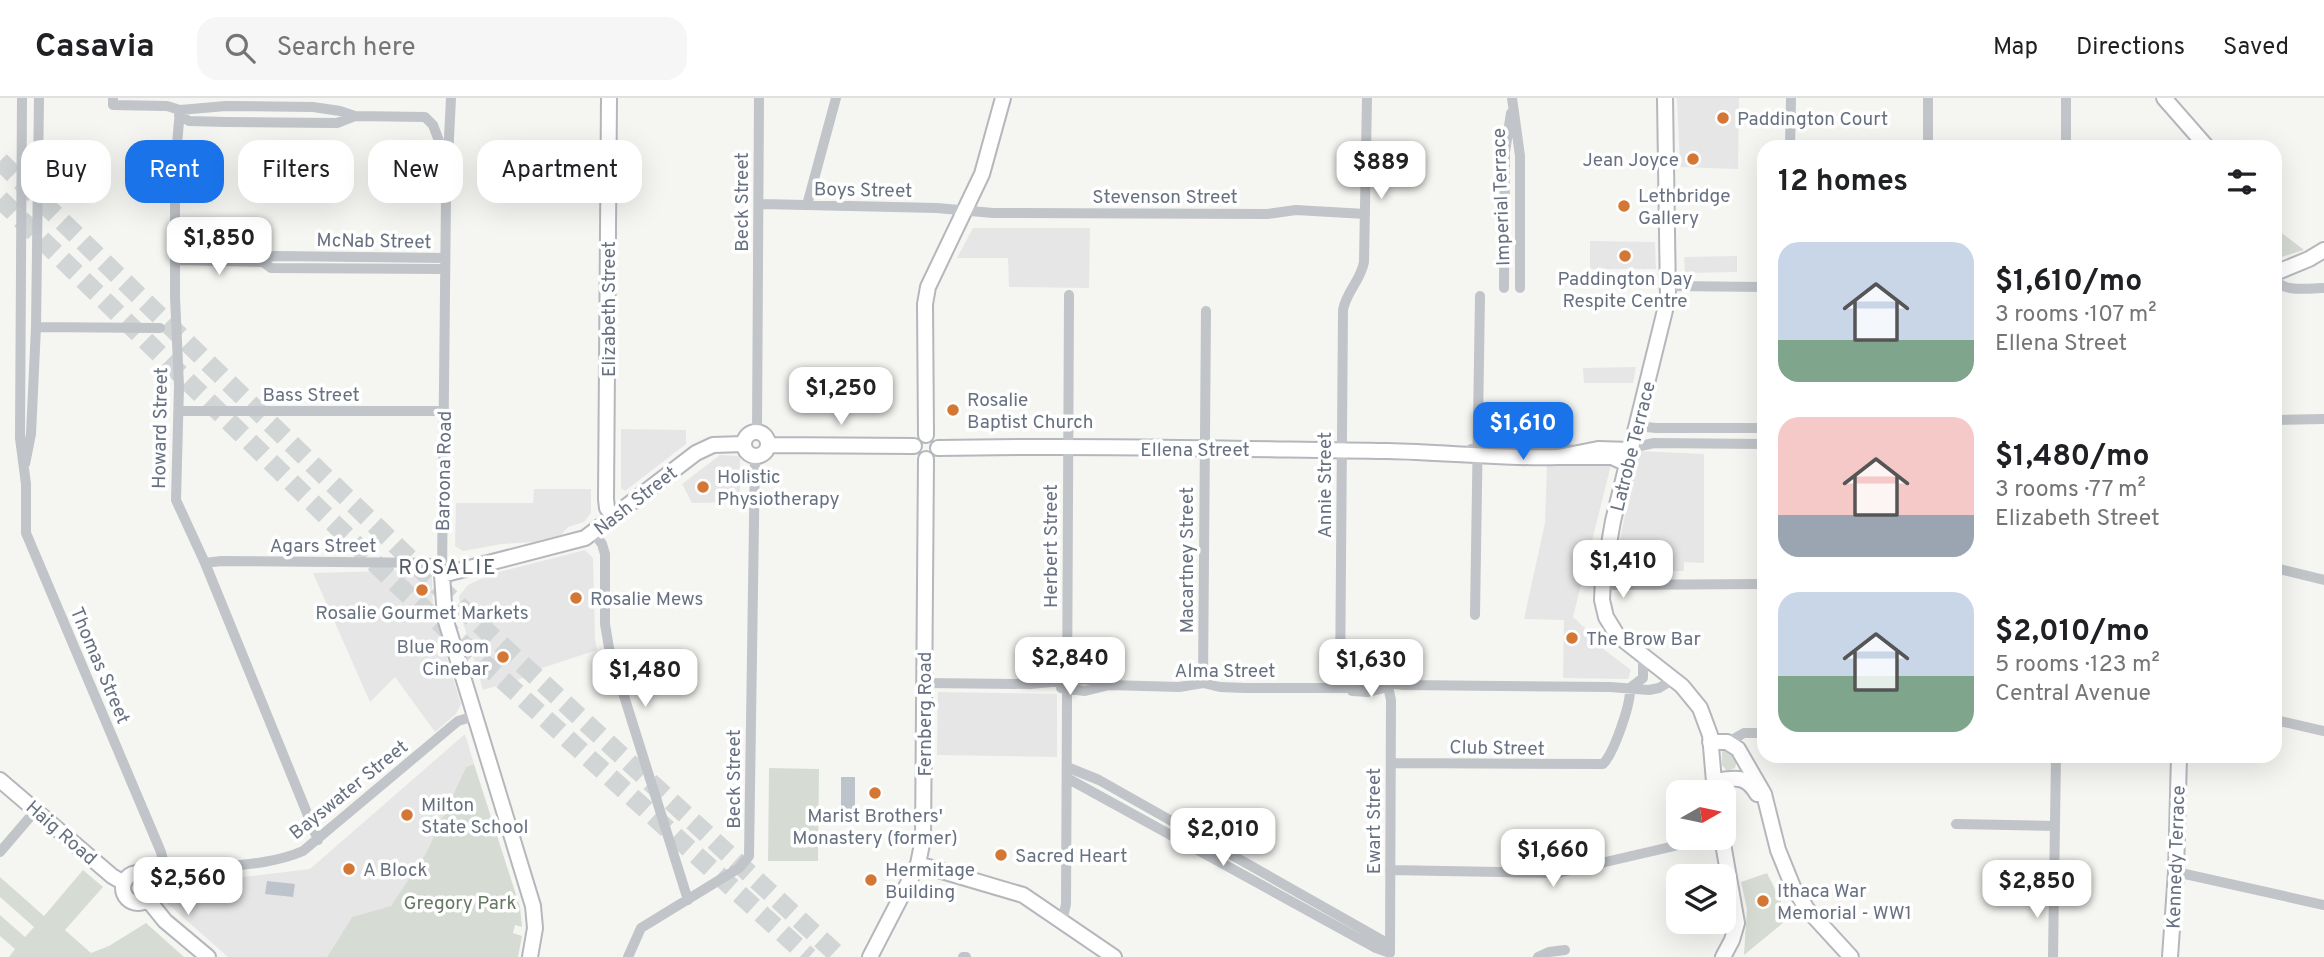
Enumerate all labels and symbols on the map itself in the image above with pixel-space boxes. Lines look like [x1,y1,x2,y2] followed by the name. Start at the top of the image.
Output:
[1737,108,1888,132] place label: Paddington Court
[1715,110,1731,126] marker: Paddington Court
[1488,127,1516,266] street label: Imperial Terrace
[1340,141,1422,201] pin: $889
[1582,149,1679,173] place label: Jean Joyce
[1685,151,1701,167] marker: Jean Joyce
[731,152,755,252] street label: Beck Street
[814,178,912,204] street label: Boys Street
[1638,185,1730,231] place label: Lethbridge Gallery
[1092,186,1238,210] street label: Stevenson Street
[1616,198,1632,214] marker: Lethbridge Gallery
[162,218,276,277] pin: $1,850
[316,229,432,255] street label: McNab Street
[598,241,622,377] street label: Elizabeth Street
[1617,248,1633,264] marker: Paddington Day Respite Centre
[1557,268,1693,314] place label: Paddington Day Respite Centre
[148,367,174,489] street label: Howard Street
[784,368,898,427] pin: $1,250
[1606,379,1662,514] street label: Latrobe Terrace
[262,384,360,408] street label: Bass Street
[967,389,1093,435] place label: Rosalie Baptist Church
[945,402,961,418] marker: Rosalie Baptist Church
[1466,402,1580,462] pin: $1,610
[432,411,458,531] street label: Baroona Road
[1314,432,1338,538] street label: Annie Street
[1140,439,1250,463] street label: Ellena Street
[590,462,683,542] street label: Nash Street
[717,466,840,512] place label: Holistic Physiotherapy
[695,479,711,495] marker: Holistic Physiotherapy
[1040,484,1064,608] street label: Herbert Street
[1176,487,1200,633] street label: Macartney Street
[270,535,376,559] street label: Agars Street
[1566,540,1680,600] pin: $1,410
[398,555,498,582] district label: ROSALIE
[414,582,430,598] marker: Rosalie Gourmet Markets
[590,588,704,612] place label: Rosalie Mews
[568,590,584,606] marker: Rosalie Mews
[315,602,529,626] place label: Rosalie Gourmet Markets
[64,604,135,728] street label: Thomas Street
[1586,628,1701,652] place label: The Brow Bar
[1564,630,1580,646] marker: The Brow Bar
[397,636,490,682] place label: Blue Room Cinebar
[1013,638,1127,697] pin: $2,840
[1314,640,1428,699] pin: $1,630
[495,649,511,665] marker: Blue Room Cinebar
[588,650,702,709] pin: $1,480
[914,651,938,777] street label: Fernberg Road
[1175,660,1275,684] street label: Alma Street
[723,729,747,829] street label: Beck Street
[285,735,413,846] street label: Bayswater Street
[1449,736,1545,762] street label: Club Street
[1363,768,1387,874] street label: Ewart Street
[1666,780,1736,850] north arrow
[867,785,883,801] marker: Marist Brothers' Monastery (former)
[2162,785,2191,929] street label: Kennedy Terrace
[421,794,529,840] place label: Milton State School
[20,796,101,871] street label: Haig Road
[792,805,958,851] place label: Marist Brothers' Monastery (former)
[399,807,415,823] marker: Milton State School
[1166,808,1280,868] pin: $2,010
[1496,830,1610,889] pin: $1,660
[1015,845,1127,869] place label: Sacred Heart
[993,847,1009,863] marker: Sacred Heart
[131,858,245,917] pin: $2,560
[363,859,428,883] place label: A Block
[885,859,975,905] place label: Hermitage Building
[1980,860,2094,920] pin: $2,850
[341,861,357,877] marker: A Block
[863,872,879,888] marker: Hermitage Building
[1777,880,1912,926] place label: Ithaca War Memorial - WW1
[404,892,516,916] park label: Gregory Park
[1755,893,1771,909] marker: Ithaca War Memorial - WW1

